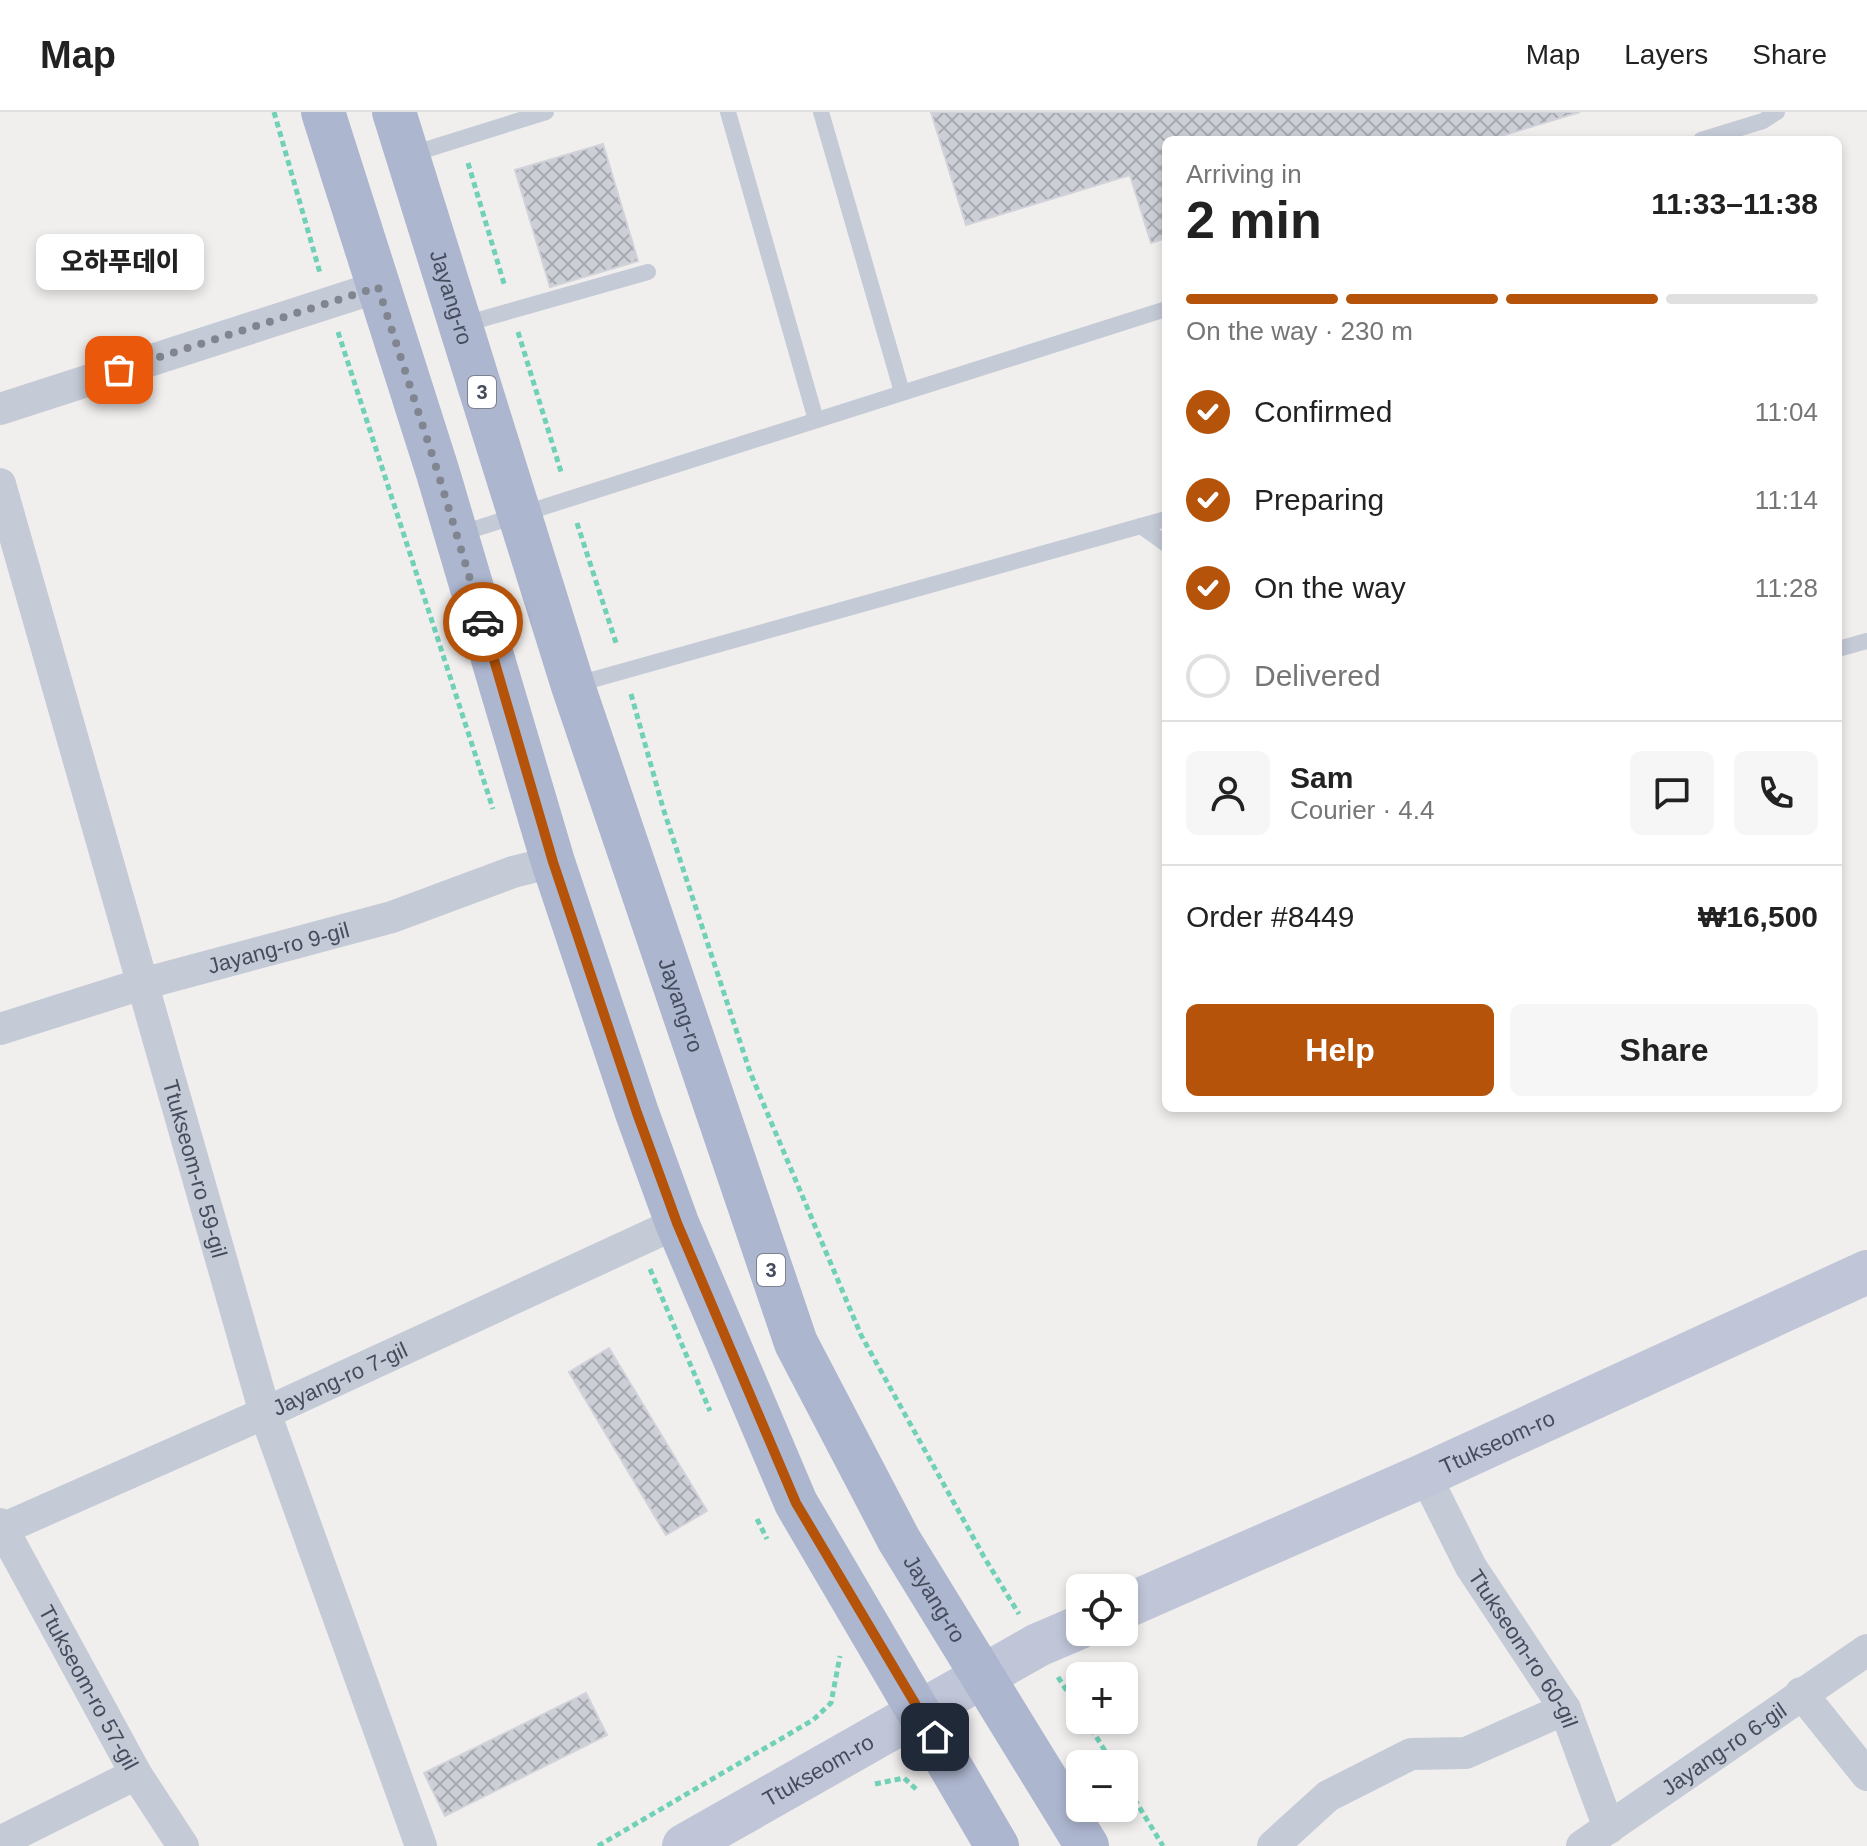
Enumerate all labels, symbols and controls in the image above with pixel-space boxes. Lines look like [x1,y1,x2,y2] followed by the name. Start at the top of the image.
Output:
[40,34,116,76] text: Map
[1526,39,1580,70] text: Map
[1624,39,1708,70] text: Layers
[1752,39,1827,70] text: Share
[1186,159,1302,189] text: Arriving in
[1651,187,1818,220] text: 11:33–11:38
[1186,191,1322,249] text: 2 min
[35,234,203,290] callout: 오하푸데이
[60,247,180,277] text: 오하푸데이
[425,247,478,348] street label: Jayang-ro
[1186,316,1413,346] text: On the way · 230 m
[85,336,153,404] pin
[97,348,141,392] icon: bag
[468,376,496,408] road number: 3
[1186,390,1230,434] icon: check
[1254,395,1392,428] text: Confirmed
[1755,397,1818,427] text: 11:04
[1186,478,1230,522] icon: check
[1254,483,1384,516] text: Preparing
[1755,485,1818,515] text: 11:14
[1186,566,1230,610] icon: check
[1254,571,1406,604] text: On the way
[1755,573,1818,603] text: 11:28
[443,582,523,662] courier
[461,600,505,644] icon: car
[1254,659,1381,692] text: Delivered
[1186,751,1270,835] button: person
[1630,751,1714,835] button: chat
[1734,751,1818,835] button: phone
[1290,761,1353,794] text: Sam
[1290,795,1435,825] text: Courier · 4.4
[1186,900,1354,933] text: Order #8449
[1698,900,1818,933] text: ₩16,500
[205,917,352,978] street label: Jayang-ro 9-gil
[654,954,709,1055] street label: Jayang-ro
[1186,1004,1494,1096] button: Help
[1510,1004,1818,1096] button: Share
[158,1077,233,1260] street label: Ttukseom-ro 59-gil
[757,1254,785,1286] road number: 3
[268,1337,411,1420] street label: Jayang-ro 7-gil
[1436,1405,1558,1479] street label: Ttukseom-ro
[899,1550,971,1647] street label: Jayang-ro
[1464,1565,1583,1731] street label: Ttukseom-ro 60-gil
[1066,1574,1138,1822] map controls
[1066,1574,1138,1646] button: locate
[34,1601,144,1774] street label: Ttukseom-ro 57-gil
[1066,1662,1138,1734] button: +
[1657,1697,1791,1800] street label: Jayang-ro 6-gil
[901,1703,969,1771] pin
[913,1715,957,1759] icon: home
[758,1729,878,1811] street label: Ttukseom-ro
[1066,1750,1138,1822] button: −

